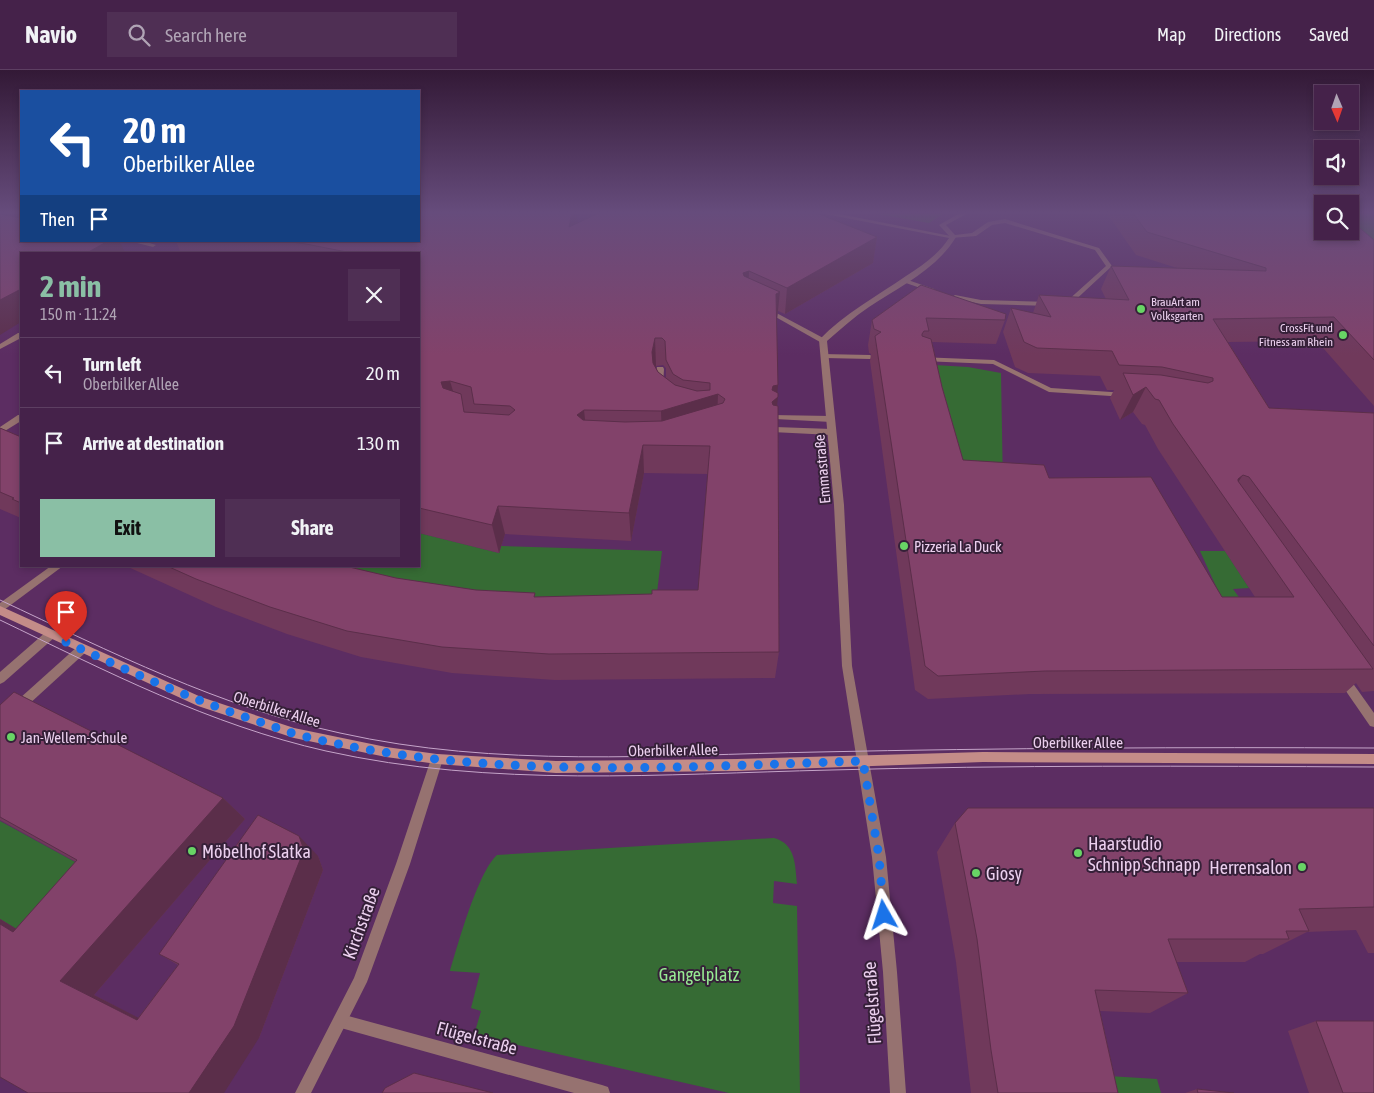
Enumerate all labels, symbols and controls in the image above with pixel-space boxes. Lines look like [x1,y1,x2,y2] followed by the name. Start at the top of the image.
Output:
[107,12,457,57] search box
[25,21,77,48] text: Navio
[125,21,153,49] icon: search
[165,24,247,46] text: Search here
[1157,24,1186,45] text: Map
[1214,24,1281,45] text: Directions
[1309,24,1349,45] text: Saved
[1314,85,1359,130] north arrow
[1314,85,1359,240] map controls
[40,110,105,175] icon: left
[123,110,186,150] text: 20 m
[1314,140,1359,185] button: sound
[123,151,255,177] text: Oberbilker Allee
[1314,195,1359,240] button: search
[85,205,113,233] icon: arrive
[40,208,75,230] text: Then
[40,269,101,303] text: 2 min
[348,269,400,321] button: close
[1151,295,1203,323] place label: BrauArt am Volksgarten
[1135,303,1147,315] marker: BrauArt am Volksgarten
[40,305,117,323] text: 150 m · 11:24
[1259,321,1333,349] place label: CrossFit und Fitness am Rhein
[1337,329,1349,341] marker: CrossFit und Fitness am Rhein
[83,353,141,375] text: Turn left
[40,359,68,387] icon: left
[366,362,400,384] text: 20 m
[83,375,179,393] text: Oberbilker Allee
[40,429,68,457] icon: arrive
[83,432,224,454] text: Arrive at destination
[357,432,400,454] text: 130 m
[810,433,833,504] street label: Emmastraße
[40,499,215,557] button: Exit
[225,499,400,557] button: Share
[914,538,1002,555] place label: Pizzeria La Duck
[898,540,910,552] marker: Pizzeria La Duck
[45,591,87,642] pin
[52,598,80,626] icon: arrive
[232,688,323,730] street label: Oberbilker Allee
[21,729,127,746] place label: Jan-Wellem-Schule
[5,731,17,743] marker: Jan-Wellem-Schule
[1033,734,1123,751] street label: Oberbilker Allee
[628,741,718,759] street label: Oberbilker Allee
[1088,833,1200,875] place label: Haarstudio Schnipp Schnapp
[202,841,311,862] place label: Möbelhof Slatka
[186,845,198,857] marker: Möbelhof Slatka
[1072,847,1084,859] marker: Haarstudio Schnipp Schnapp
[1209,857,1292,878] place label: Herrensalon
[1296,861,1308,873] marker: Herrensalon
[986,863,1022,884] place label: Giosy
[970,867,982,879] marker: Giosy
[338,884,384,962] street label: Kirchstraße
[857,888,909,940] position arrow
[859,961,885,1045] street label: Flügelstraße
[659,964,740,985] park label: Gangelplatz
[434,1017,520,1059] street label: Flügelstraße

